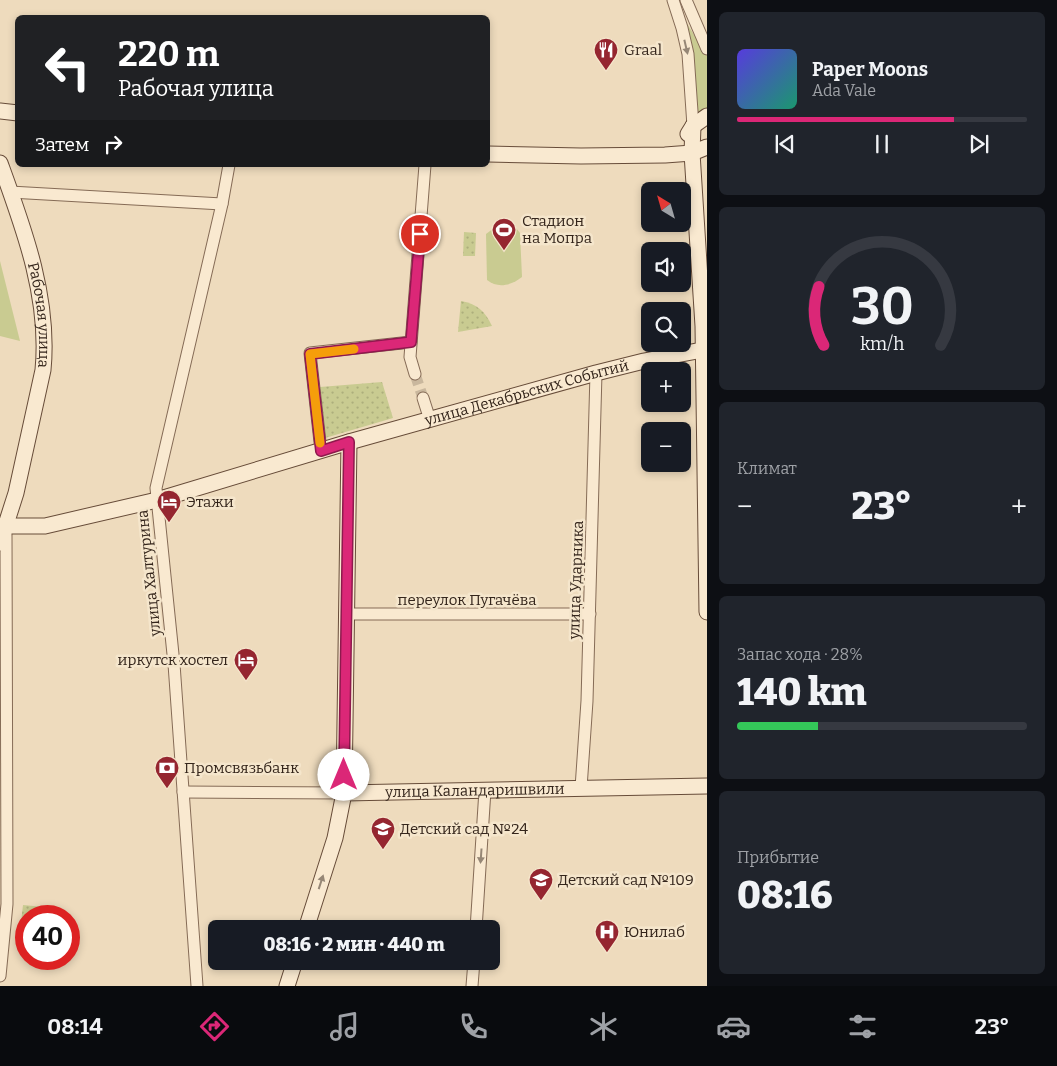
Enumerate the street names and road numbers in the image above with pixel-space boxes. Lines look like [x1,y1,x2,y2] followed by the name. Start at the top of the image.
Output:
[24,260,53,369] street label: Рабочая улица
[422,356,631,430] street label: улица Декабрьских Событий
[133,509,165,638] street label: улица Халтурина
[565,520,587,641] street label: улица Ударника
[398,591,536,609] street label: переулок Пугачёва
[384,780,565,801] street label: улица Каландаришвили

